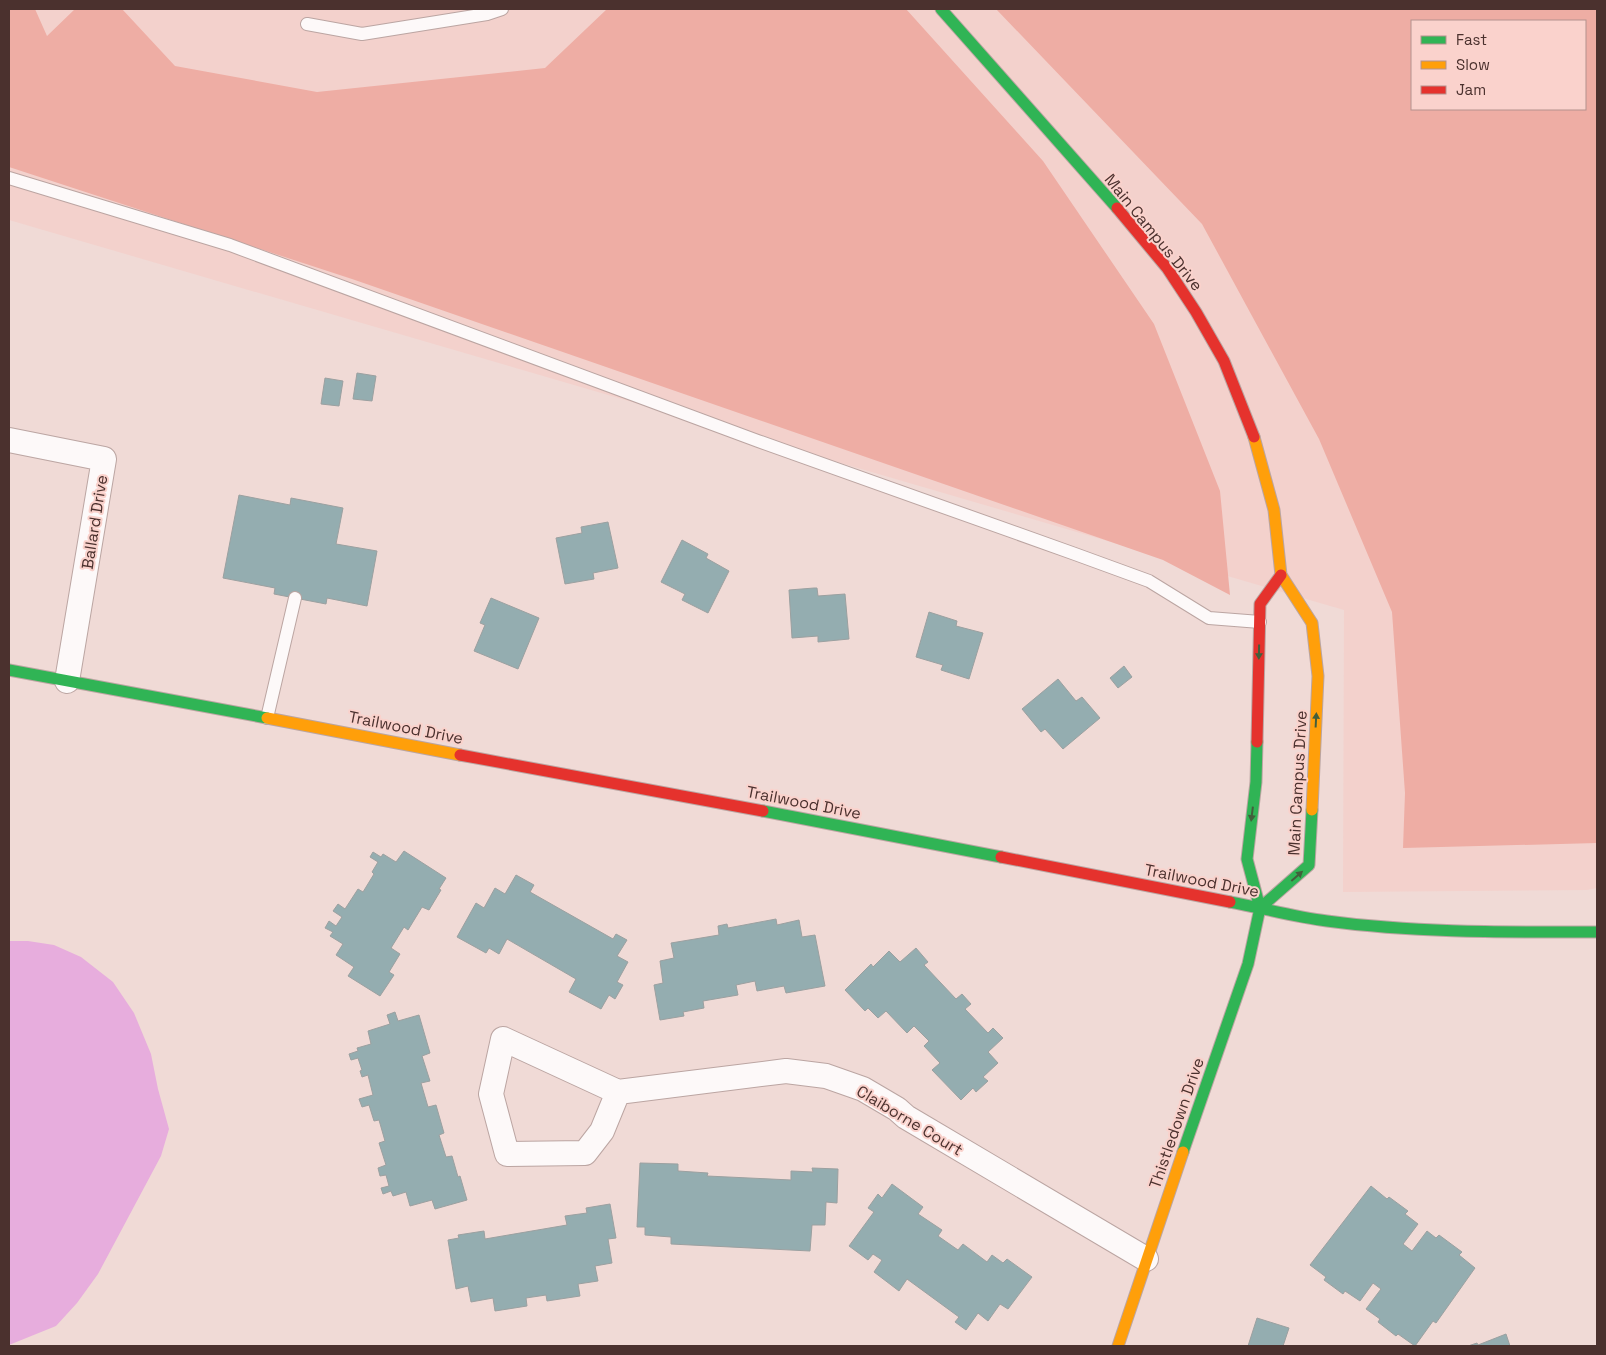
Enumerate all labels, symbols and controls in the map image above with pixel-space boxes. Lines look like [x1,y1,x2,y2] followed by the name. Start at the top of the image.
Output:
[1411,20,1586,110] legend
[1456,30,1487,49] text: Fast
[1456,55,1490,74] text: Slow
[1456,80,1486,99] text: Jam
[1100,169,1207,295] street label: Main Campus Drive
[77,473,112,571] street label: Ballard Drive
[1255,644,1263,660] one-way arrow
[347,706,465,749] street label: Trailwood Drive
[1283,710,1312,856] street label: Main Campus Drive
[1313,711,1321,727] one-way arrow
[745,781,863,824] street label: Trailwood Drive
[1248,806,1256,822] one-way arrow
[1143,859,1261,902] street label: Trailwood Drive
[1290,870,1302,882] one-way arrow
[1144,1055,1209,1191] street label: Thistledown Drive
[853,1080,967,1160] street label: Claiborne Court

